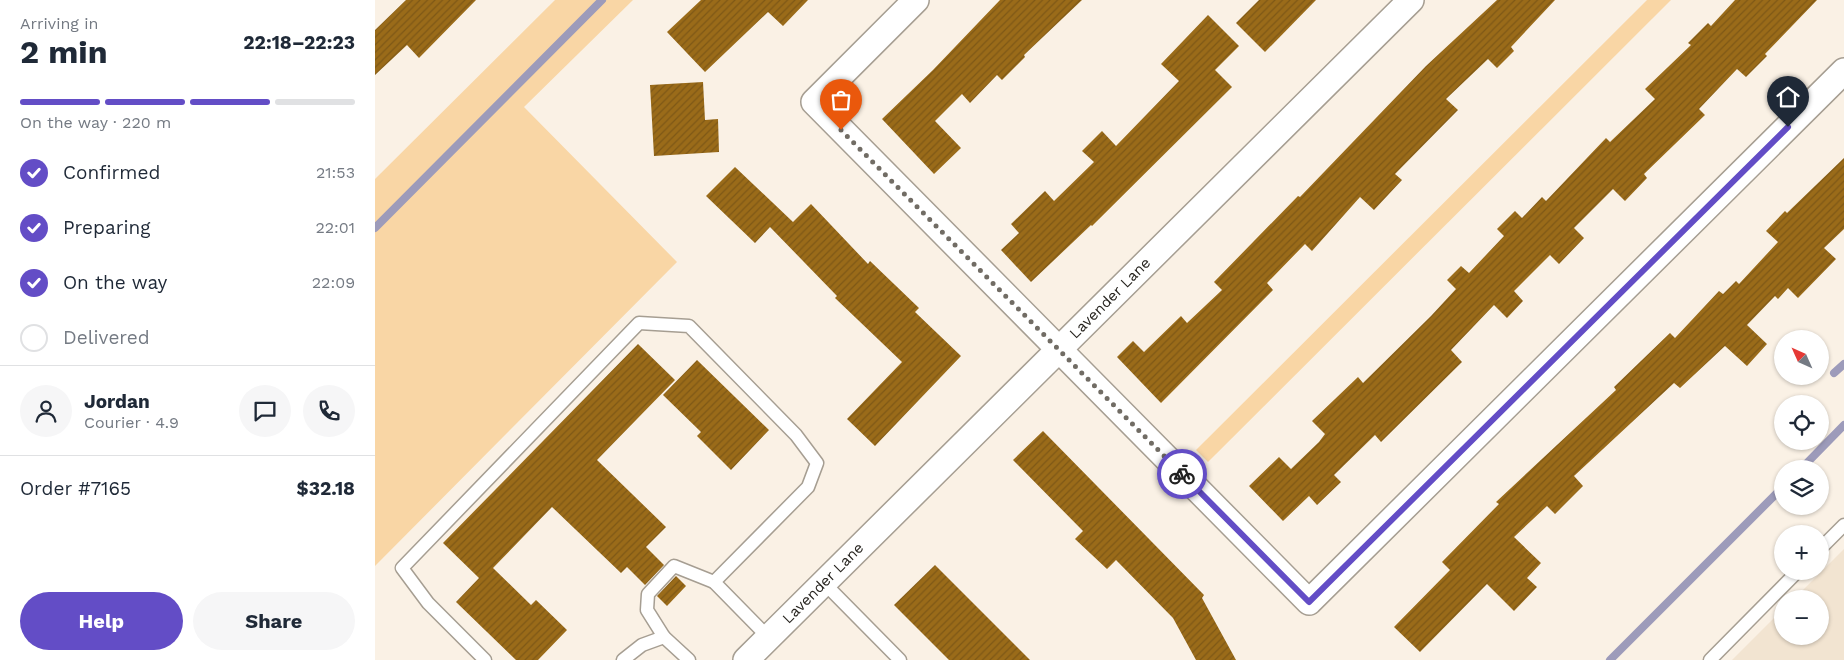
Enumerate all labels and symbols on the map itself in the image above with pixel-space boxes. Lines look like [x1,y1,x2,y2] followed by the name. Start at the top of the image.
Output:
[1767,76,1809,127] pin
[820,79,862,130] pin
[1066,254,1154,342] street label: Lavender Lane
[1774,330,1829,385] north arrow
[1157,449,1207,499] courier
[779,539,867,627] street label: Lavender Lane

